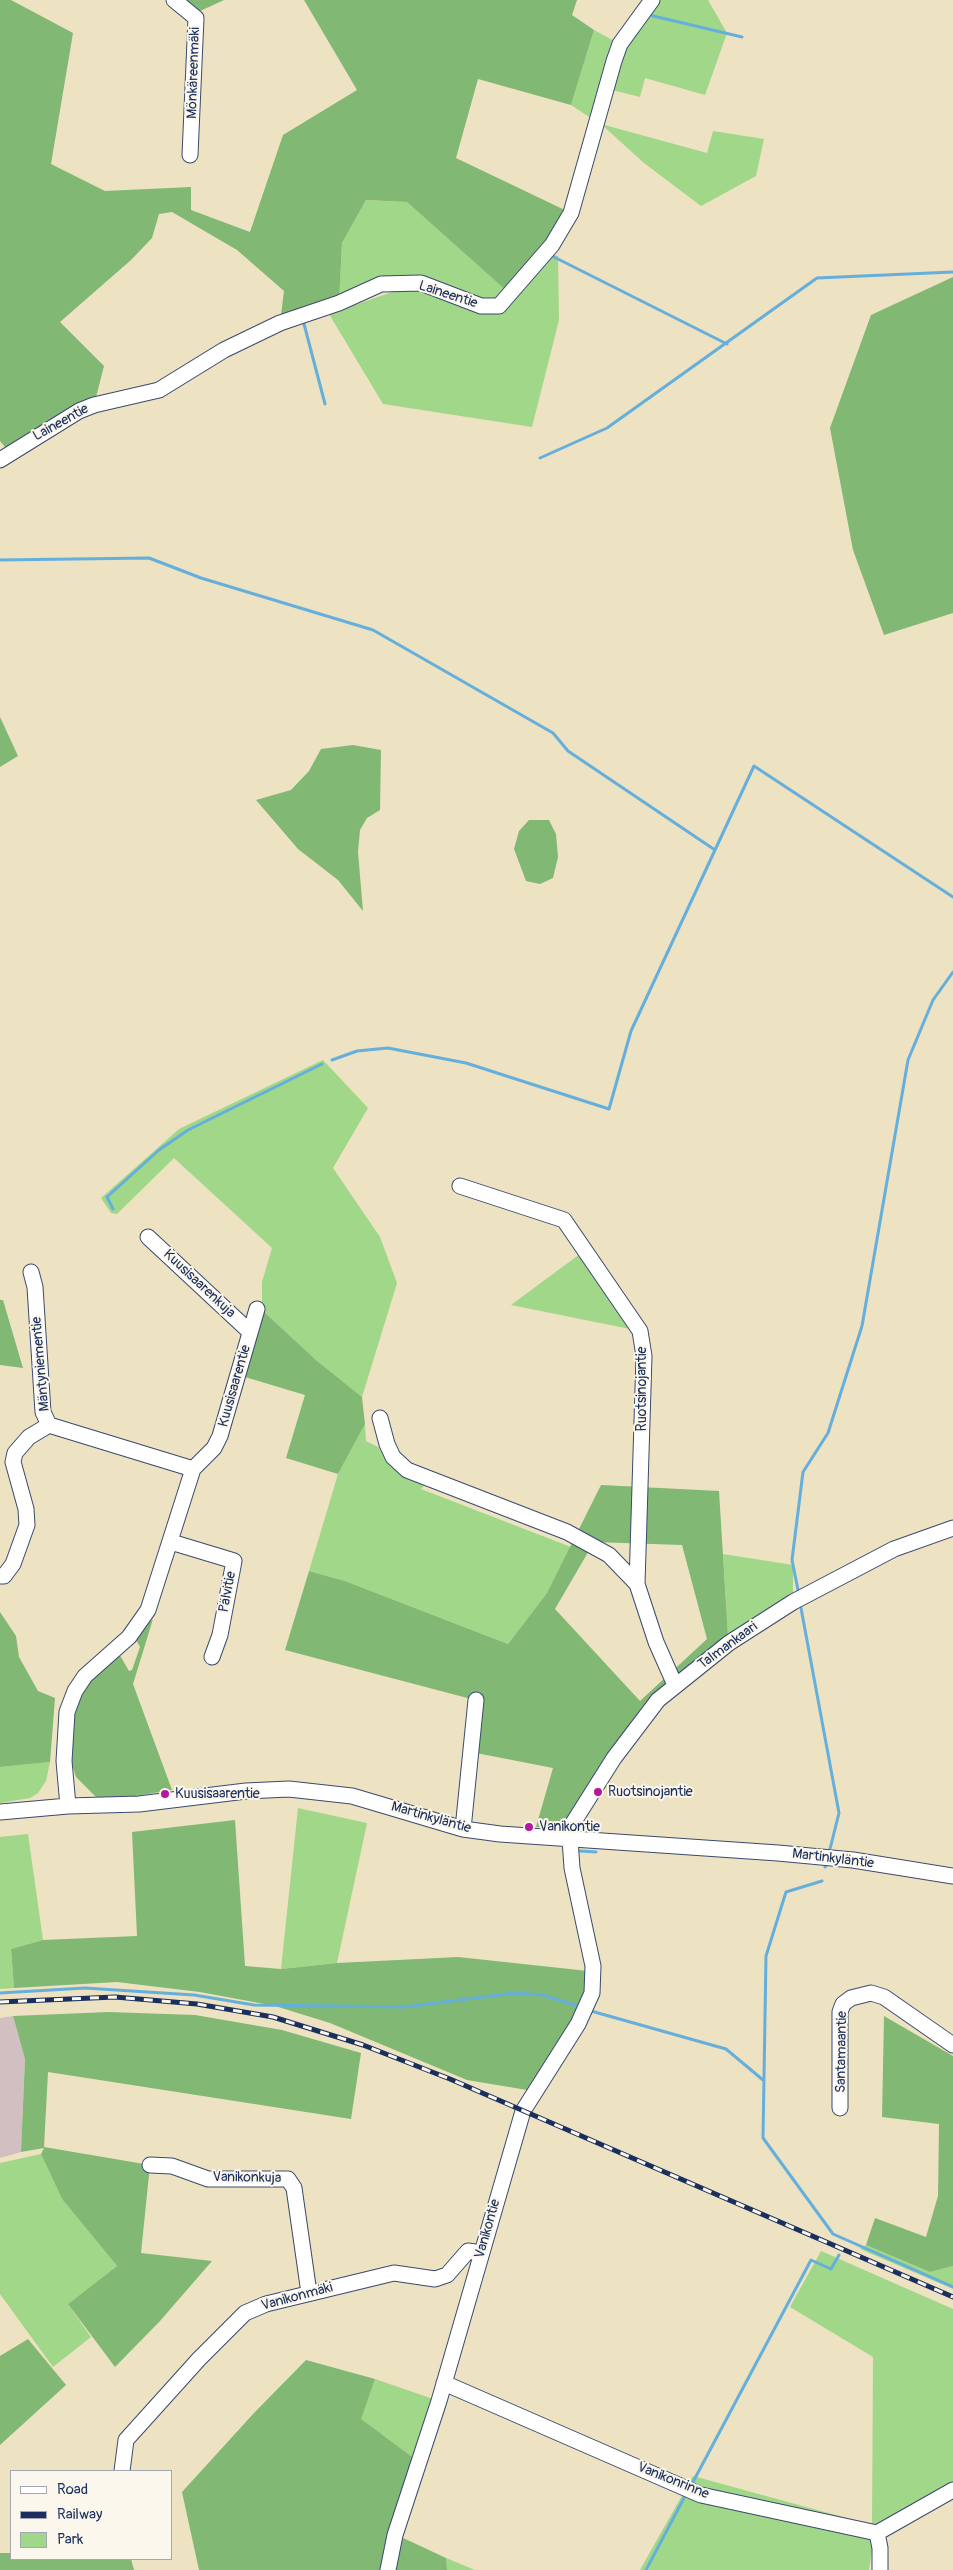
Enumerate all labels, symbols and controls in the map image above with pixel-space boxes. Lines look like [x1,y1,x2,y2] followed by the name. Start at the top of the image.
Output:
[184,27,204,119] street label: Mönkäreenmäki
[416,278,480,312] street label: Laineentie
[30,401,92,445] street label: Laineentie
[159,1246,239,1322] street label: Kuusisaarenkuja
[28,1316,54,1412] street label: Mäntyniementie
[215,1343,255,1429] street label: Kuusisaarentie
[634,1347,650,1431] street label: Ruotsinojantie
[216,1570,240,1614] street label: Pälvitie
[695,1619,761,1673] street label: Talmankaari
[608,1784,693,1800] place label: Ruotsinojantie
[175,1786,260,1802] place label: Kuusisaarentie
[592,1786,604,1798] marker: Ruotsinojantie
[159,1788,171,1800] marker: Kuusisaarentie
[389,1799,473,1837] street label: Martinkyläntie
[539,1819,600,1835] place label: Vanikontie
[523,1821,535,1833] marker: Vanikontie
[791,1846,875,1872] street label: Martinkyläntie
[833,2011,851,2093] street label: Santamaantie
[213,2169,281,2187] street label: Vanikonkuja
[472,2197,504,2261] street label: Vanikontie
[259,2279,335,2315] street label: Vanikonmäki
[635,2459,711,2503] street label: Vanikonrinne
[10,2470,172,2560] legend
[57,2480,88,2499] text: Road
[57,2505,102,2524] text: Railway
[57,2530,83,2549] text: Park

